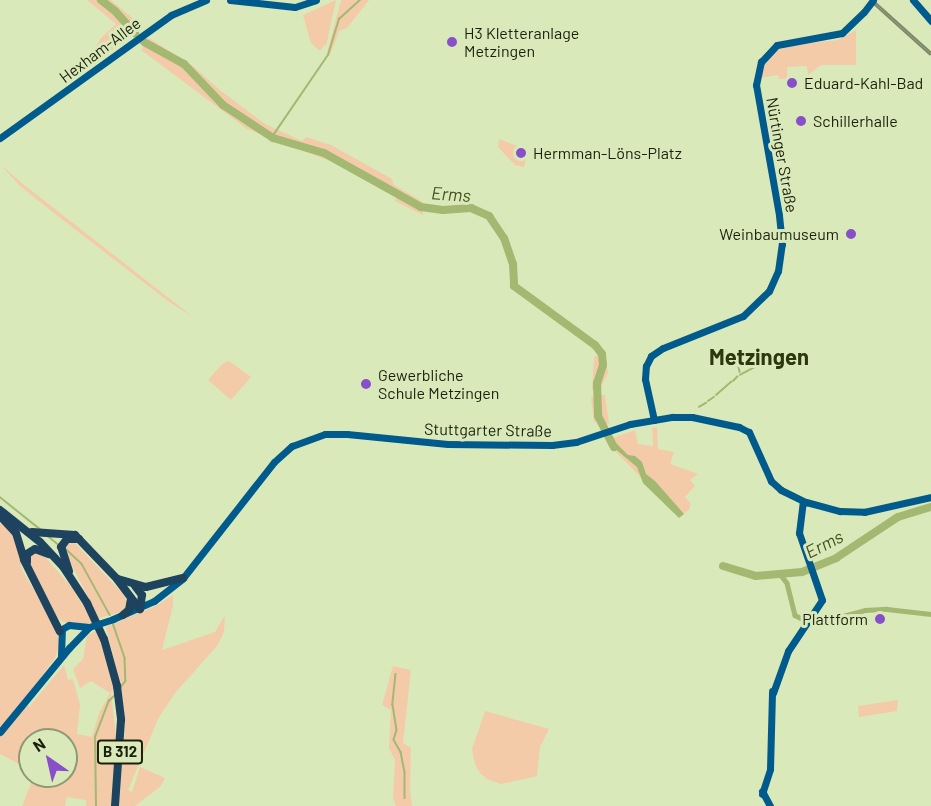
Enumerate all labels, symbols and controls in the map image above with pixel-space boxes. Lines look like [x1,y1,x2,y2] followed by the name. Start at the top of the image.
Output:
[56,13,144,87] street label: Hexham-Allee
[464,23,579,61] place label: H3 Kletteranlage Metzingen
[445,35,459,49] marker: H3 Kletteranlage Metzingen
[804,73,923,93] place label: Eduard-Kahl-Bad
[785,76,799,90] marker: Eduard-Kahl-Bad
[762,96,802,214] street label: Nürtinger Straße
[813,111,898,131] place label: Schillerhalle
[794,114,808,128] marker: Schillerhalle
[533,143,682,163] place label: Hermman-Löns-Platz
[514,146,528,160] marker: Hermman-Löns-Platz
[430,182,472,206] water label: Erms
[719,224,839,244] place label: Weinbaumuseum
[844,227,858,241] marker: Weinbaumuseum
[709,344,809,370] district label: Metzingen
[378,365,499,403] place label: Gewerbliche Schule Metzingen
[359,377,373,391] marker: Gewerbliche Schule Metzingen
[424,419,552,441] street label: Stuttgarter Straße
[801,525,847,563] water label: Erms
[802,609,868,629] place label: Plattform
[873,612,887,626] marker: Plattform
[18,728,78,788] north arrow
[29,733,48,755] text: N
[96,740,144,764] road number: B 312

